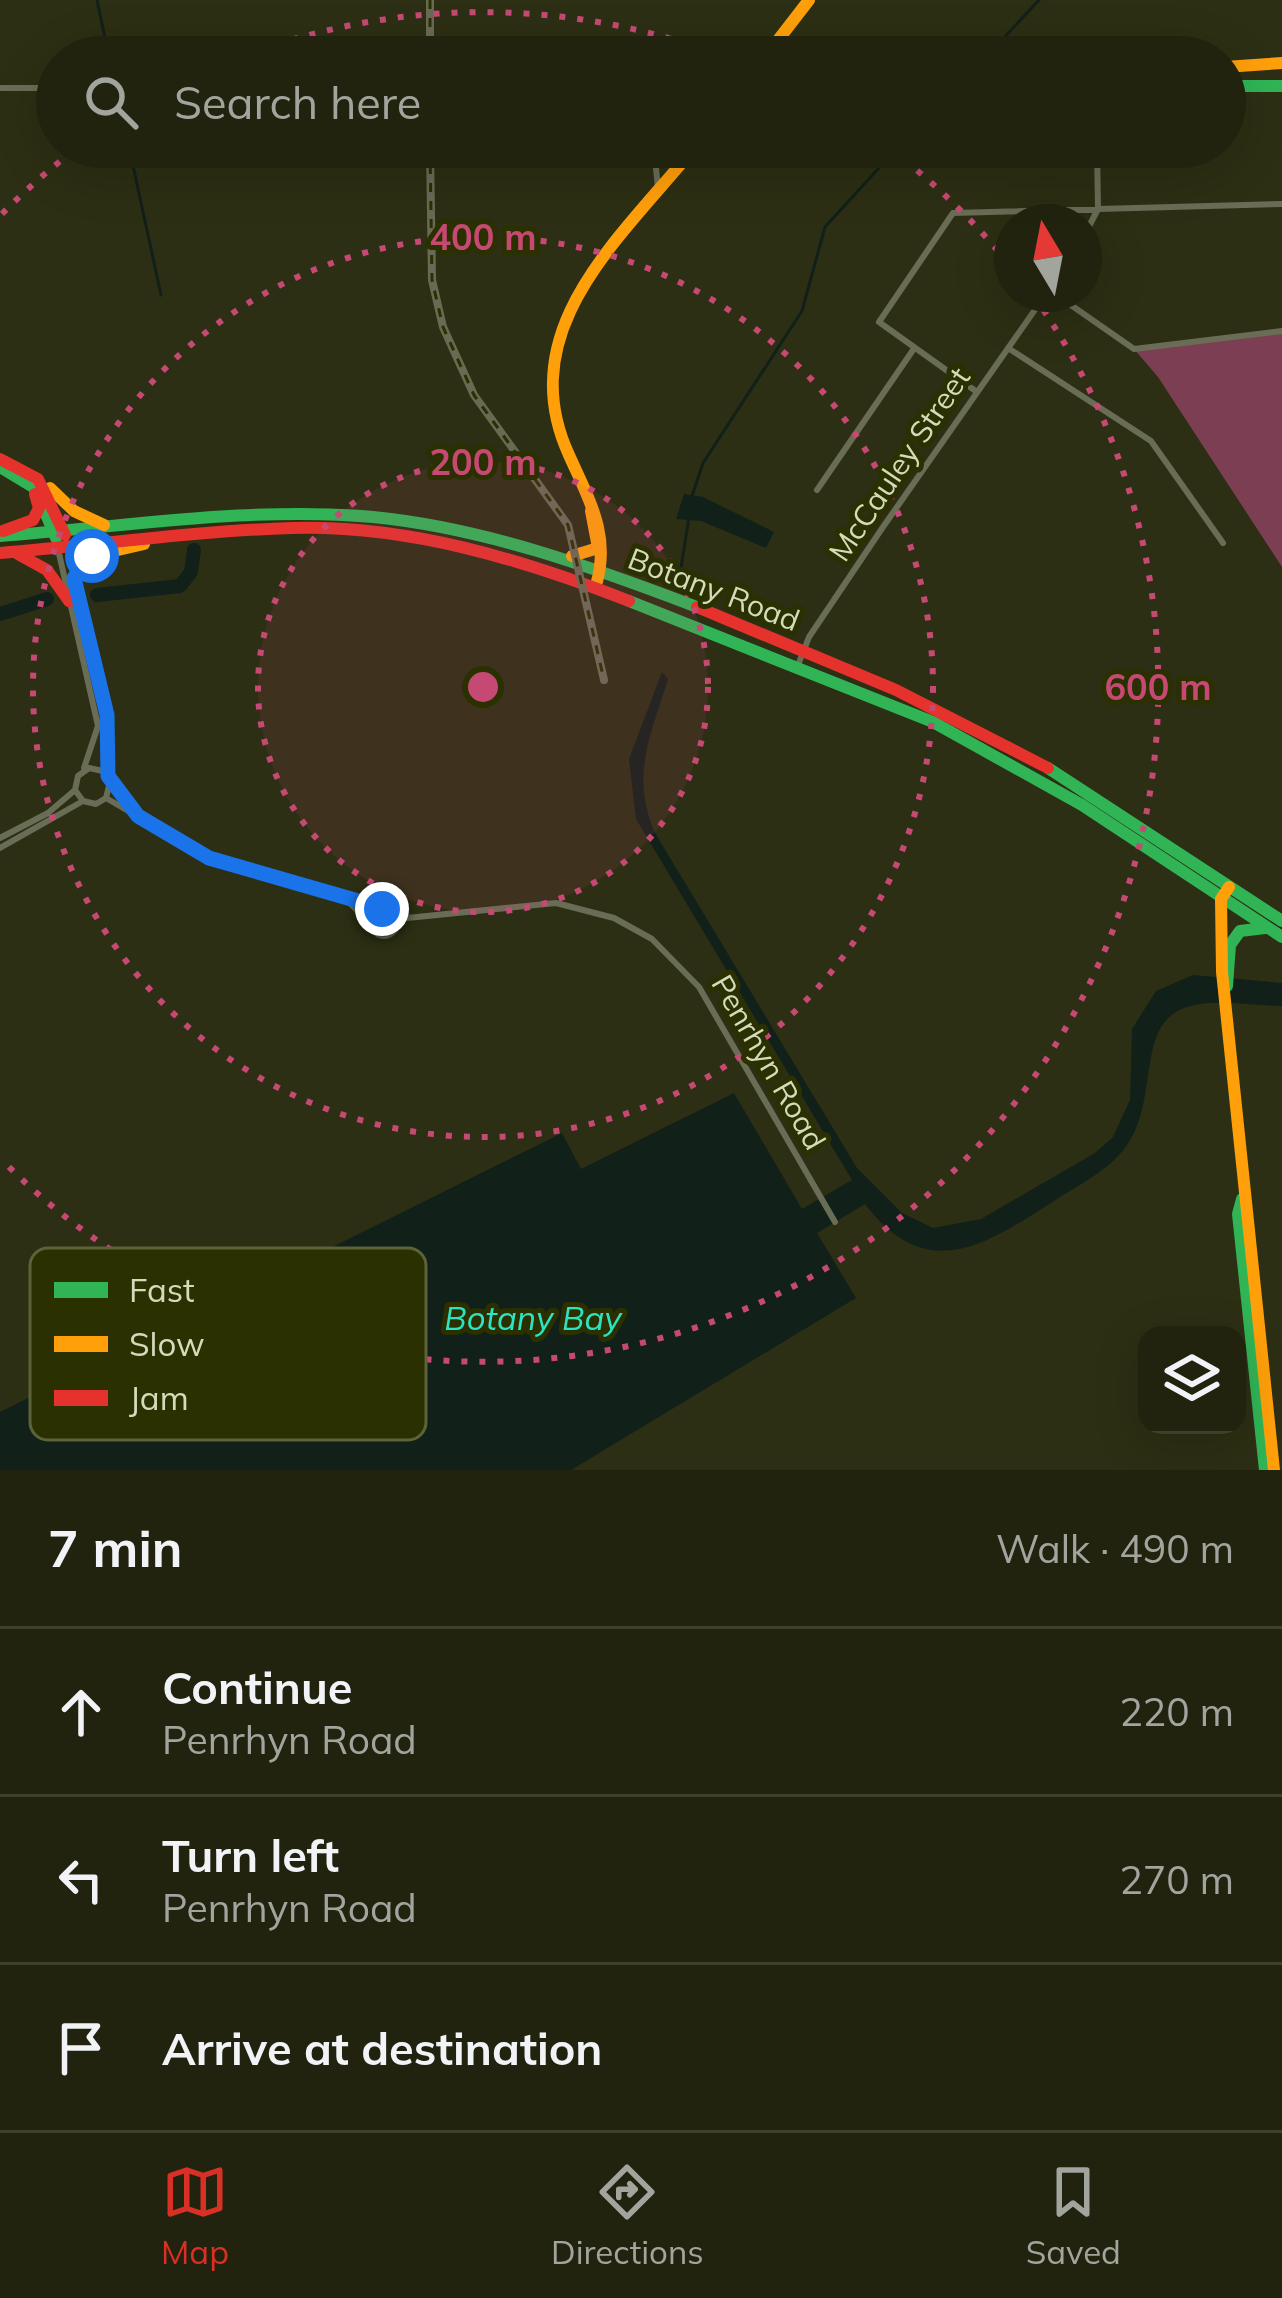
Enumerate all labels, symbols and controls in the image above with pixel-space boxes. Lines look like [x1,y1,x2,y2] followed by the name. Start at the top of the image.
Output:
[36,36,1246,168] search box
[78,69,144,135] icon: search
[174,74,421,130] text: Search here
[994,204,1102,312] north arrow
[429,214,537,259] text: 400 m
[820,360,978,568] street label: McCauley Street
[429,439,537,484] text: 200 m
[65,529,119,583] route start
[623,539,805,639] street label: Botany Road
[1104,664,1212,709] text: 600 m
[462,666,504,708] centre of rings
[355,882,409,936] route end
[704,968,834,1156] street label: Penrhyn Road
[30,1248,426,1440] legend
[129,1269,194,1310] text: Fast
[444,1297,623,1338] water label: Botany Bay
[129,1323,205,1364] text: Slow
[1138,1326,1246,1434] map controls
[1138,1326,1246,1434] button: layers
[129,1377,189,1418] text: Jam
[48,1516,183,1580] text: 7 min
[996,1524,1234,1573] text: Walk · 490 m
[162,1659,352,1715] text: Continue
[48,1679,114,1745] icon: ahead
[1119,1687,1234,1736] text: 220 m
[162,1715,417,1764] text: Penrhyn Road
[162,1827,339,1883] text: Turn left
[48,1847,114,1913] icon: left
[1119,1855,1234,1904] text: 270 m
[162,1883,417,1932] text: Penrhyn Road
[48,2015,114,2081] icon: arrive
[162,2020,602,2076] text: Arrive at destination
[161,2159,229,2272] tab: Map
[551,2159,704,2272] tab: Directions
[1026,2159,1121,2272] tab: Saved

